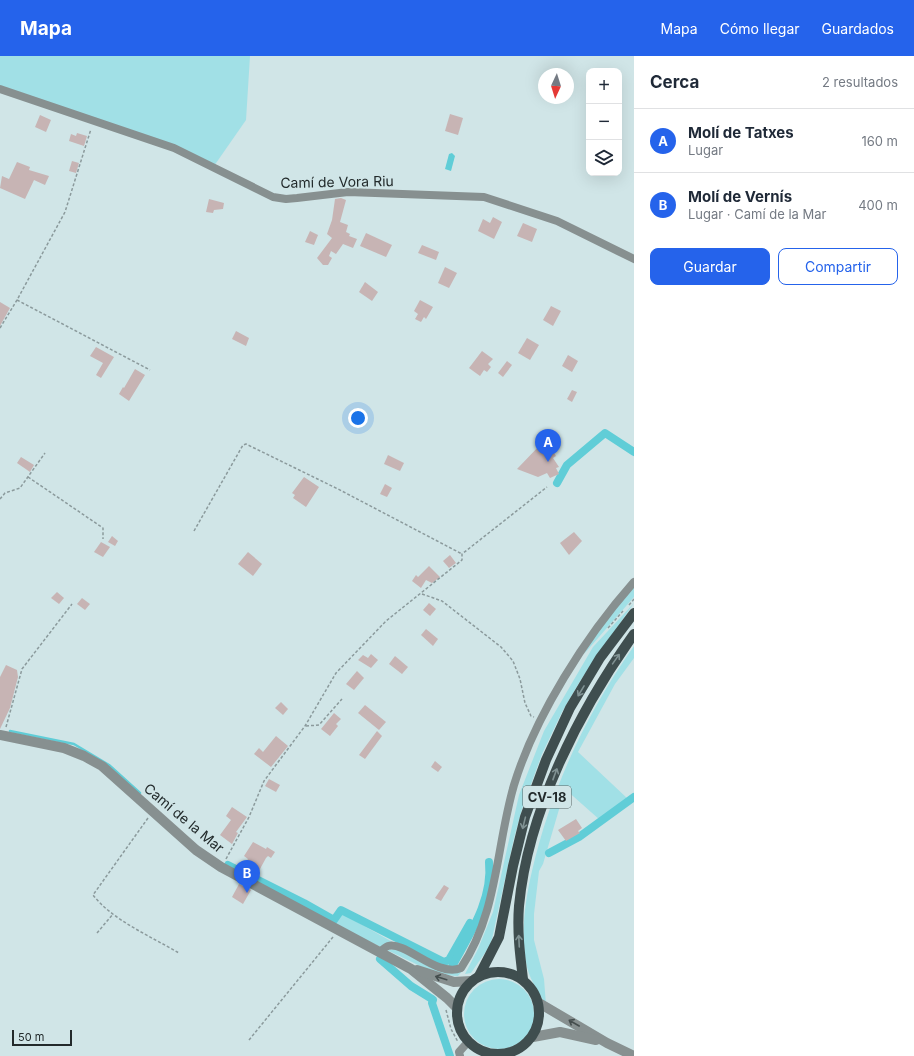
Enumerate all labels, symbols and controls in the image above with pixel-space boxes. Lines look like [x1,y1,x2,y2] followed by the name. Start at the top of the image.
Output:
[20,17,72,40] text: Mapa
[661,20,698,37] text: Mapa
[720,20,800,37] text: Cómo llegar
[822,20,894,37] text: Guardados
[538,68,574,104] north arrow
[586,68,622,176] map controls
[586,68,622,104] button: +
[650,72,699,92] text: Cerca
[822,74,898,90] text: 2 resultados
[586,104,622,140] button: −
[688,123,794,142] text: Molí de Tatxes
[658,133,668,149] text: A
[861,133,898,149] text: 160 m
[586,140,622,176] button: layers
[688,142,723,158] text: Lugar
[280,172,394,191] street label: Camí de Vora Riu
[688,187,792,206] text: Molí de Vernís
[659,197,667,213] text: B
[858,197,898,213] text: 400 m
[688,206,827,222] text: Lugar · Camí de la Mar
[650,248,770,285] button: Guardar
[778,248,898,285] button: Compartir
[348,408,368,428] your location
[535,429,561,462] pin: A
[612,654,620,665] one-way arrow
[576,685,584,697] one-way arrow
[552,768,560,780] one-way arrow
[141,779,228,856] street label: Camí de la Mar
[523,786,571,808] road number: CV-18
[519,816,527,829] one-way arrow
[234,860,260,893] pin: B
[516,934,523,947] one-way arrow
[434,974,447,981] one-way arrow
[568,1019,580,1027] one-way arrow
[12,1028,72,1047] scale bar
[18,1030,44,1044] text: 50 m

